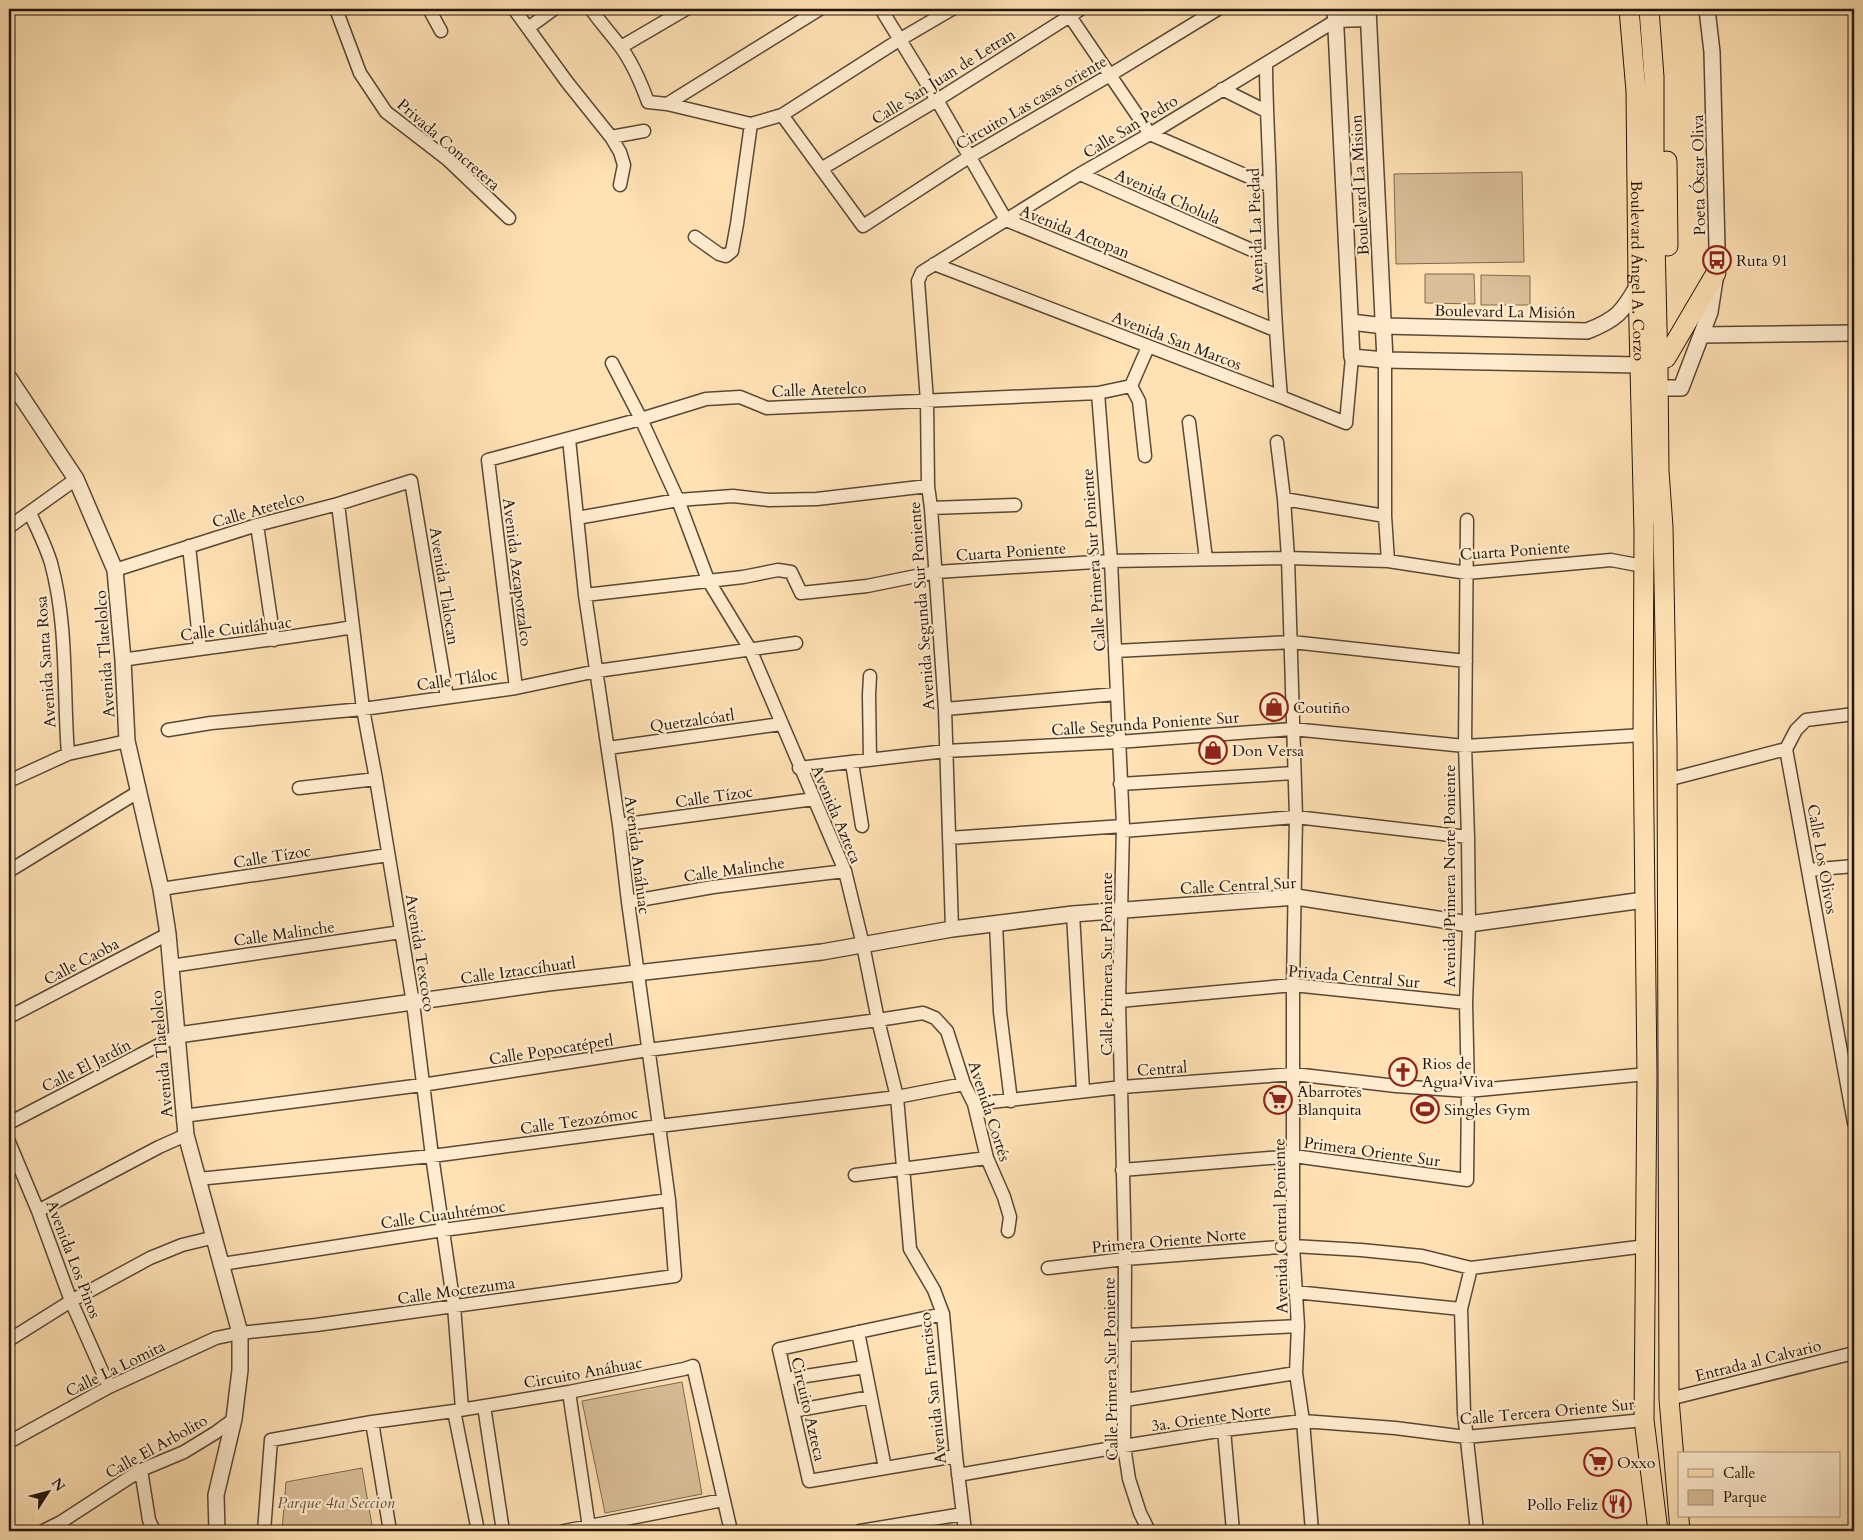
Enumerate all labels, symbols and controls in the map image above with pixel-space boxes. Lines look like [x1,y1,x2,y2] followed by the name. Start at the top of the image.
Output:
[867,24,1020,130] street label: Calle San Juan de Letran
[952,51,1111,155] street label: Circuito Las casas oriente
[1079,90,1182,164] street label: Calle San Pedro
[392,94,505,196] street label: Privada Concretera
[1345,114,1375,256] street label: Boulevard La Mision
[1687,114,1711,236] street label: Poeta Óscar Oliva
[1111,164,1224,230] street label: Avenida Cholula
[1243,167,1269,294] street label: Avenida La Piedad
[1625,180,1650,362] street label: Boulevard Ángel A. Corzo
[1016,200,1133,264] street label: Avenida Actopan
[1702,245,1732,275] bus stop icon: Ruta 91
[1736,250,1789,272] place label: Ruta 91
[1434,300,1576,324] street label: Boulevard La Misión
[1109,306,1245,376] street label: Avenida San Marcos
[771,377,867,403] street label: Calle Atetelco
[1077,467,1111,652] street label: Calle Primera Sur Poniente
[210,486,307,534] street label: Calle Atetelco
[497,497,537,648] street label: Avenida Azcapotzalco
[904,501,940,711] street label: Avenida Segunda Sur Poniente
[424,526,464,647] street label: Avenida Tlalocan
[1459,536,1571,566] street label: Cuarta Poniente
[955,537,1067,567] street label: Cuarta Poniente
[90,589,120,718] street label: Avenida Tlatelolco
[30,595,62,729] street label: Avenida Santa Rosa
[179,611,293,647] street label: Calle Cuitláhuac
[415,663,499,697] street label: Calle Tláloc
[1259,692,1289,722] shop icon: Coutiño
[1293,697,1350,719] place label: Coutiño
[649,704,736,738] street label: Quetzalcóatl
[1051,706,1240,742] street label: Calle Segunda Poniente Sur
[1198,735,1228,765] shop icon: Don Versa
[1232,740,1304,762] place label: Don Versa
[805,762,867,867] street label: Avenida Azteca
[1439,765,1461,987] street label: Avenida Primera Norte Poniente
[674,781,754,813] street label: Calle Tízoc
[619,795,655,916] street label: Avenida Anáhuac
[1802,802,1843,916] street label: Calle Los Olivos
[232,840,312,874] street label: Calle Tízoc
[682,852,786,888] street label: Calle Malinche
[1096,872,1118,1056] street label: Calle Primera Sur Poniente
[1179,872,1297,900] street label: Calle Central Sur
[400,893,440,1014] street label: Avenida Texcoco
[232,916,336,952] street label: Calle Malinche
[40,933,123,991] street label: Calle Caoba
[459,952,577,990] street label: Calle Iztaccíhuatl
[1287,960,1421,994] street label: Privada Central Sur
[145,989,179,1119] street label: Avenida Tlatelolco
[487,1029,615,1071] street label: Calle Popocatépetl
[38,1034,135,1098] street label: Calle El Jardín
[1422,1053,1494,1093] place label: Rios de Agua Viva
[1136,1056,1188,1082] street label: Central
[1388,1057,1418,1087] church icon: Rios de Agua Viva
[962,1058,1016,1164] street label: Avenida Cortés
[1297,1081,1362,1121] place label: Abarrotes Blanquita
[1263,1085,1293,1115] supermarket icon: Abarrotes Blanquita
[1410,1094,1440,1124] sports icon: Singles Gym
[1444,1099,1531,1121] place label: Singles Gym
[519,1102,640,1140] street label: Calle Tezozómoc
[1302,1132,1442,1172] street label: Primera Oriente Sur
[1268,1138,1294,1314] street label: Avenida Central Poniente
[379,1195,507,1235] street label: Calle Cuauhtémoc
[40,1197,106,1322] street label: Avenida Los Pinos
[1091,1223,1247,1259] street label: Primera Oriente Norte
[396,1272,516,1310] street label: Calle Moctezuma
[1098,1277,1124,1461] street label: Calle Primera Sur Poniente
[914,1311,952,1465] street label: Avenida San Francisco
[62,1335,169,1402] street label: Calle La Lomita
[1693,1335,1824,1387] street label: Entrada al Calvario
[522,1352,644,1394] street label: Circuito Anáhuac
[785,1355,831,1464] street label: Circuito Azteca
[1459,1393,1635,1431] street label: Calle Tercera Oriente Sur
[1150,1399,1273,1437] street label: 3a. Oriente Norte
[101,1409,212,1484] street label: Calle El Arbolito
[1583,1447,1613,1477] supermarket icon: Oxxo
[1617,1452,1656,1474] place label: Oxxo
[1678,1452,1840,1518] legend
[1723,1463,1756,1483] text: Calle
[22,1468,72,1518] north arrow
[47,1474,69,1495] text: N
[1723,1487,1767,1507] text: Parque
[1602,1489,1632,1519] restaurant icon: Pollo Feliz
[277,1492,395,1514] park label: Parque 4ta Seccion
[1527,1494,1598,1516] place label: Pollo Feliz

